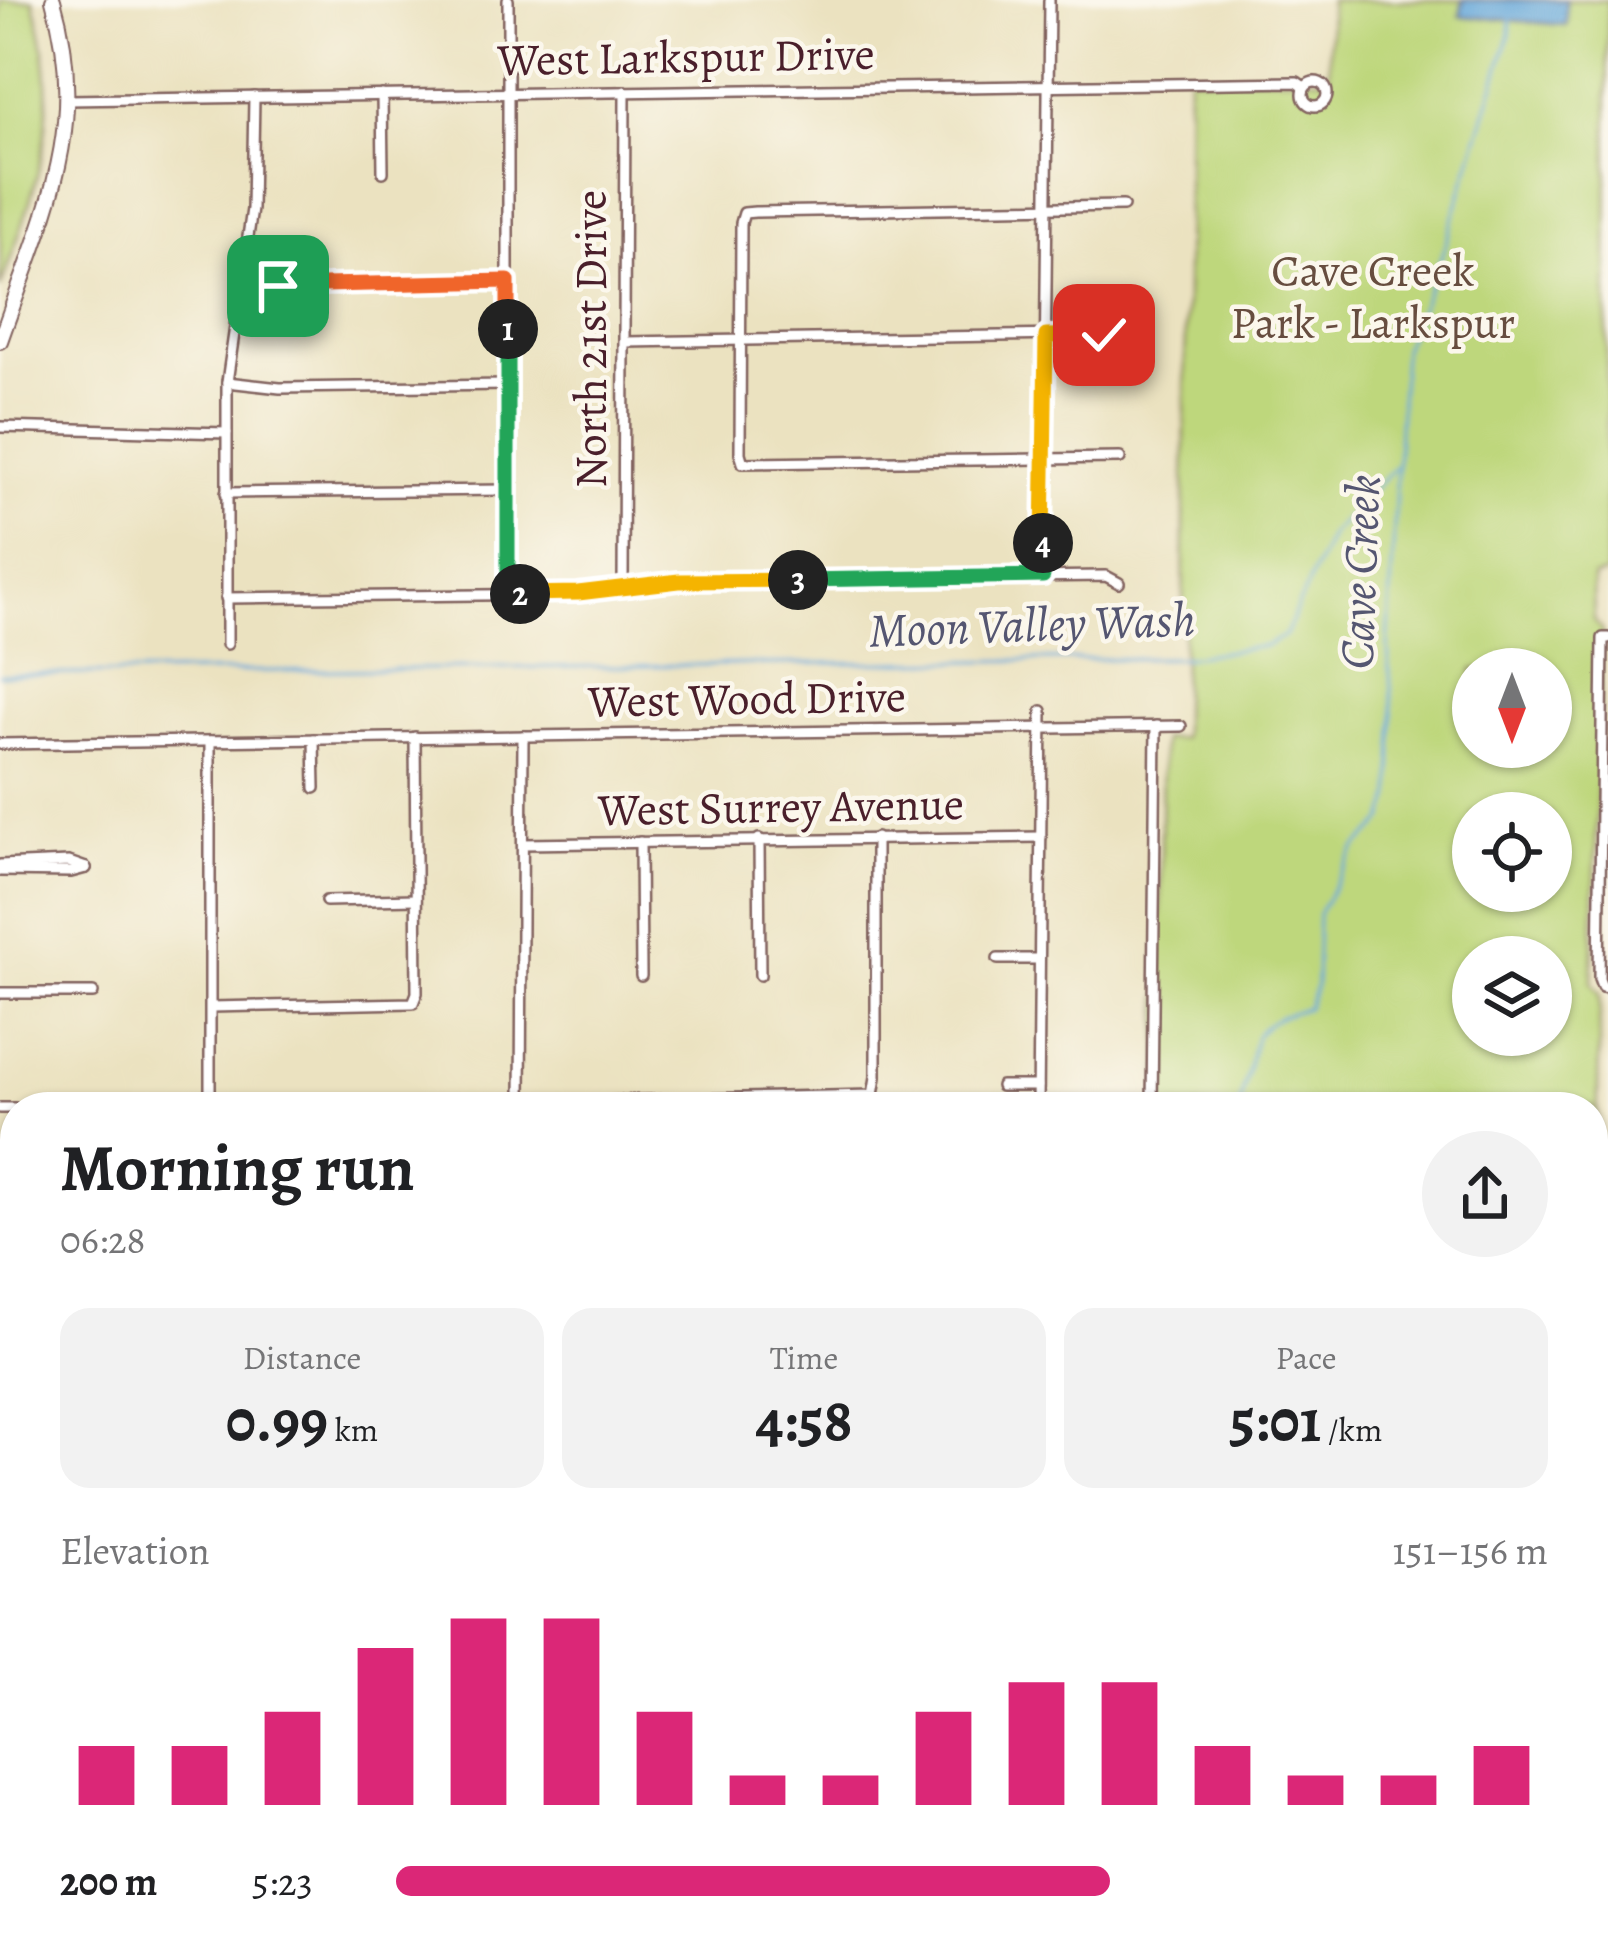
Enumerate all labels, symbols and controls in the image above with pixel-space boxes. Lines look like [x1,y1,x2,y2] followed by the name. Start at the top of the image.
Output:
[496,23,875,91] street label: West Larkspur Drive
[560,190,622,488] street label: North 21st Drive
[227,235,329,337] pin
[1231,240,1515,354] park label: Cave Creek Park - Larkspur
[245,253,311,319] icon: arrive
[1053,284,1155,386] pin
[478,299,538,359] pin: 1
[1071,302,1137,368] icon: check
[502,306,514,351] text: 1
[1324,474,1396,670] water label: Cave Creek
[1013,513,1073,573] pin: 4
[1035,520,1051,565] text: 4
[768,550,828,610] pin: 3
[791,557,805,602] text: 3
[490,564,550,624] pin: 2
[512,571,528,616] text: 2
[867,586,1197,664] water label: Moon Valley Wash
[1452,648,1572,768] north arrow
[1452,648,1572,1056] map controls
[586,665,907,733] street label: West Wood Drive
[597,773,964,841] street label: West Surrey Avenue
[1452,792,1572,912] button: locate
[1452,936,1572,1056] button: layers
[60,1123,415,1213] text: Morning run
[1422,1131,1548,1257] button: share
[60,1213,146,1266] text: 06:28
[243,1335,361,1380] text: Distance
[770,1335,838,1380] text: Time
[1275,1335,1337,1380] text: Pace
[226,1380,328,1462] text: 0.99
[756,1380,852,1462] text: 4:58
[1230,1380,1321,1462] text: 5:01
[328,1407,378,1452] text: km
[1321,1407,1382,1452] text: /km
[60,1524,210,1577] text: Elevation
[1393,1524,1548,1577] text: 151–156 m
[60,1855,158,1908] text: 200 m
[252,1855,313,1908] text: 5:23

